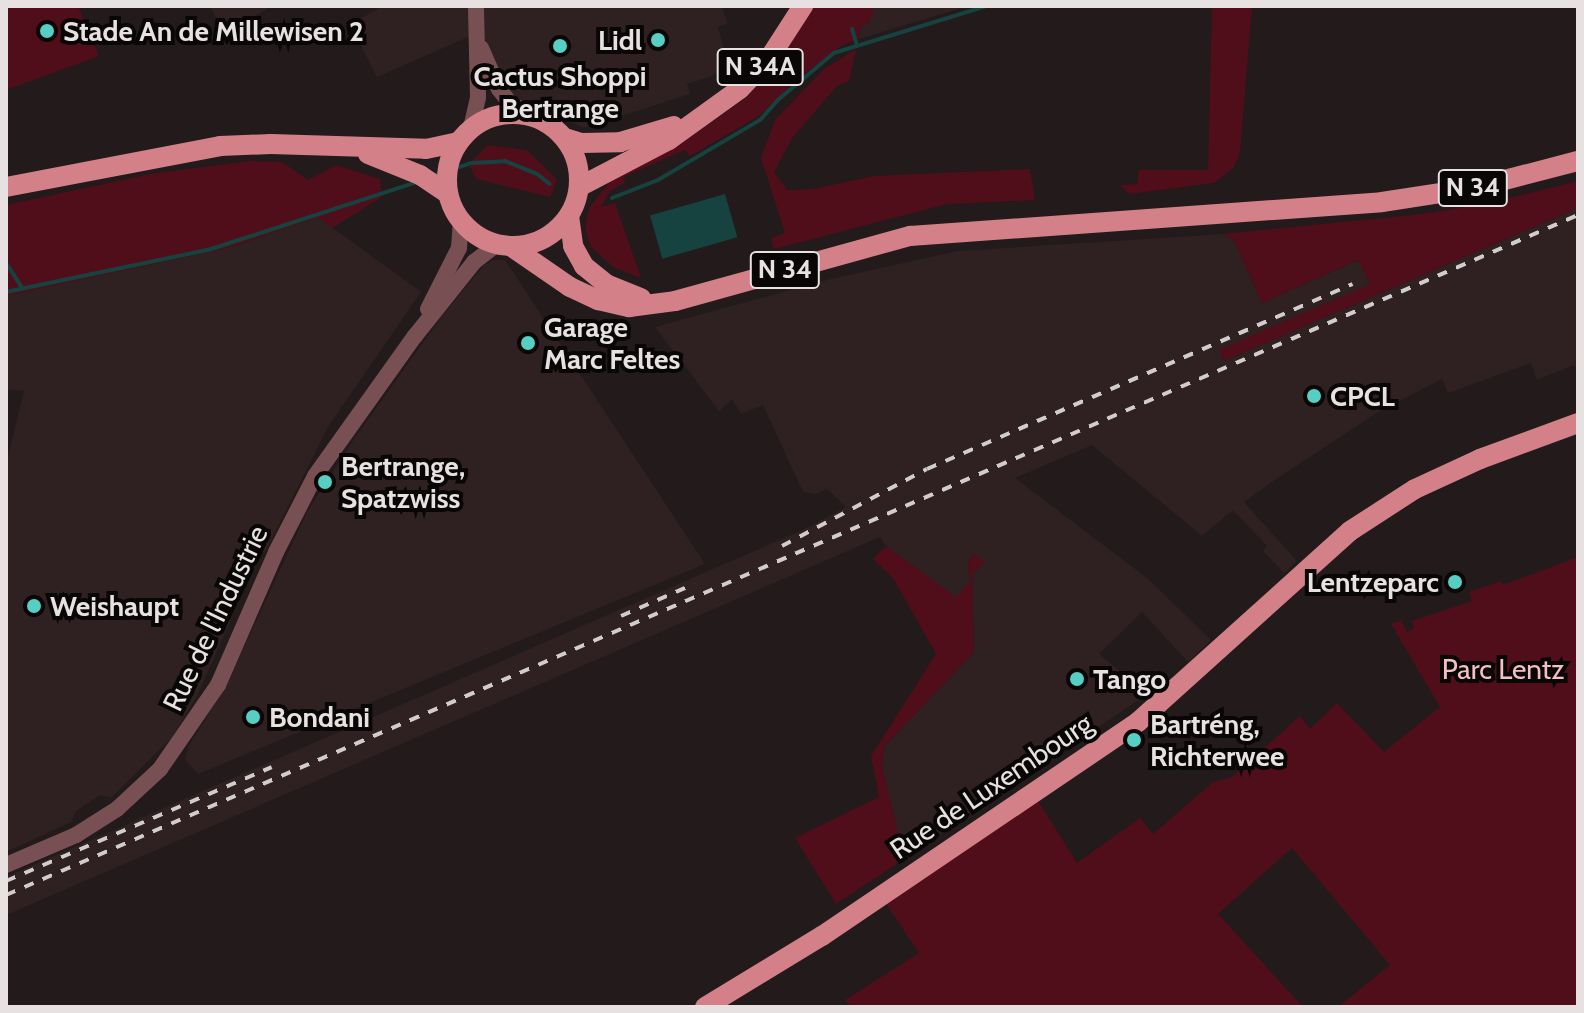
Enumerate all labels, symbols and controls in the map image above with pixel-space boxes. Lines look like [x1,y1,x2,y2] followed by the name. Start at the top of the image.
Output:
[63,14,364,48] place label: Stade An de Millewisen 2
[38,22,56,40] marker: Stade An de Millewisen 2
[598,23,642,57] place label: Lidl
[649,31,667,49] marker: Lidl
[551,37,569,55] marker: Cactus Shoppi Bertrange
[716,45,804,89] road number: N 34A
[473,59,647,125] place label: Cactus Shoppi Bertrange
[1437,166,1509,210] road number: N 34
[749,248,821,292] road number: N 34
[544,310,680,376] place label: Garage Marc Feltes
[519,334,537,352] marker: Garage Marc Feltes
[1330,379,1395,413] place label: CPCL
[1305,387,1323,405] marker: CPCL
[341,449,465,515] place label: Bertrange, Spatzwiss
[316,473,334,491] marker: Bertrange, Spatzwiss
[156,520,274,716] street label: Rue de l'Industrie
[1307,565,1439,599] place label: Lentzeparc
[1446,573,1464,591] marker: Lentzeparc
[50,589,179,623] place label: Weishaupt
[25,597,43,615] marker: Weishaupt
[1442,652,1564,686] park label: Parc Lentz
[1093,662,1166,696] place label: Tango
[1068,670,1086,688] marker: Tango
[269,700,370,734] place label: Bondani
[884,706,1098,866] street label: Rue de Luxembourg
[1150,707,1284,773] place label: Bartréng, Richterwee
[244,708,262,726] marker: Bondani
[1125,731,1143,749] marker: Bartréng, Richterwee

